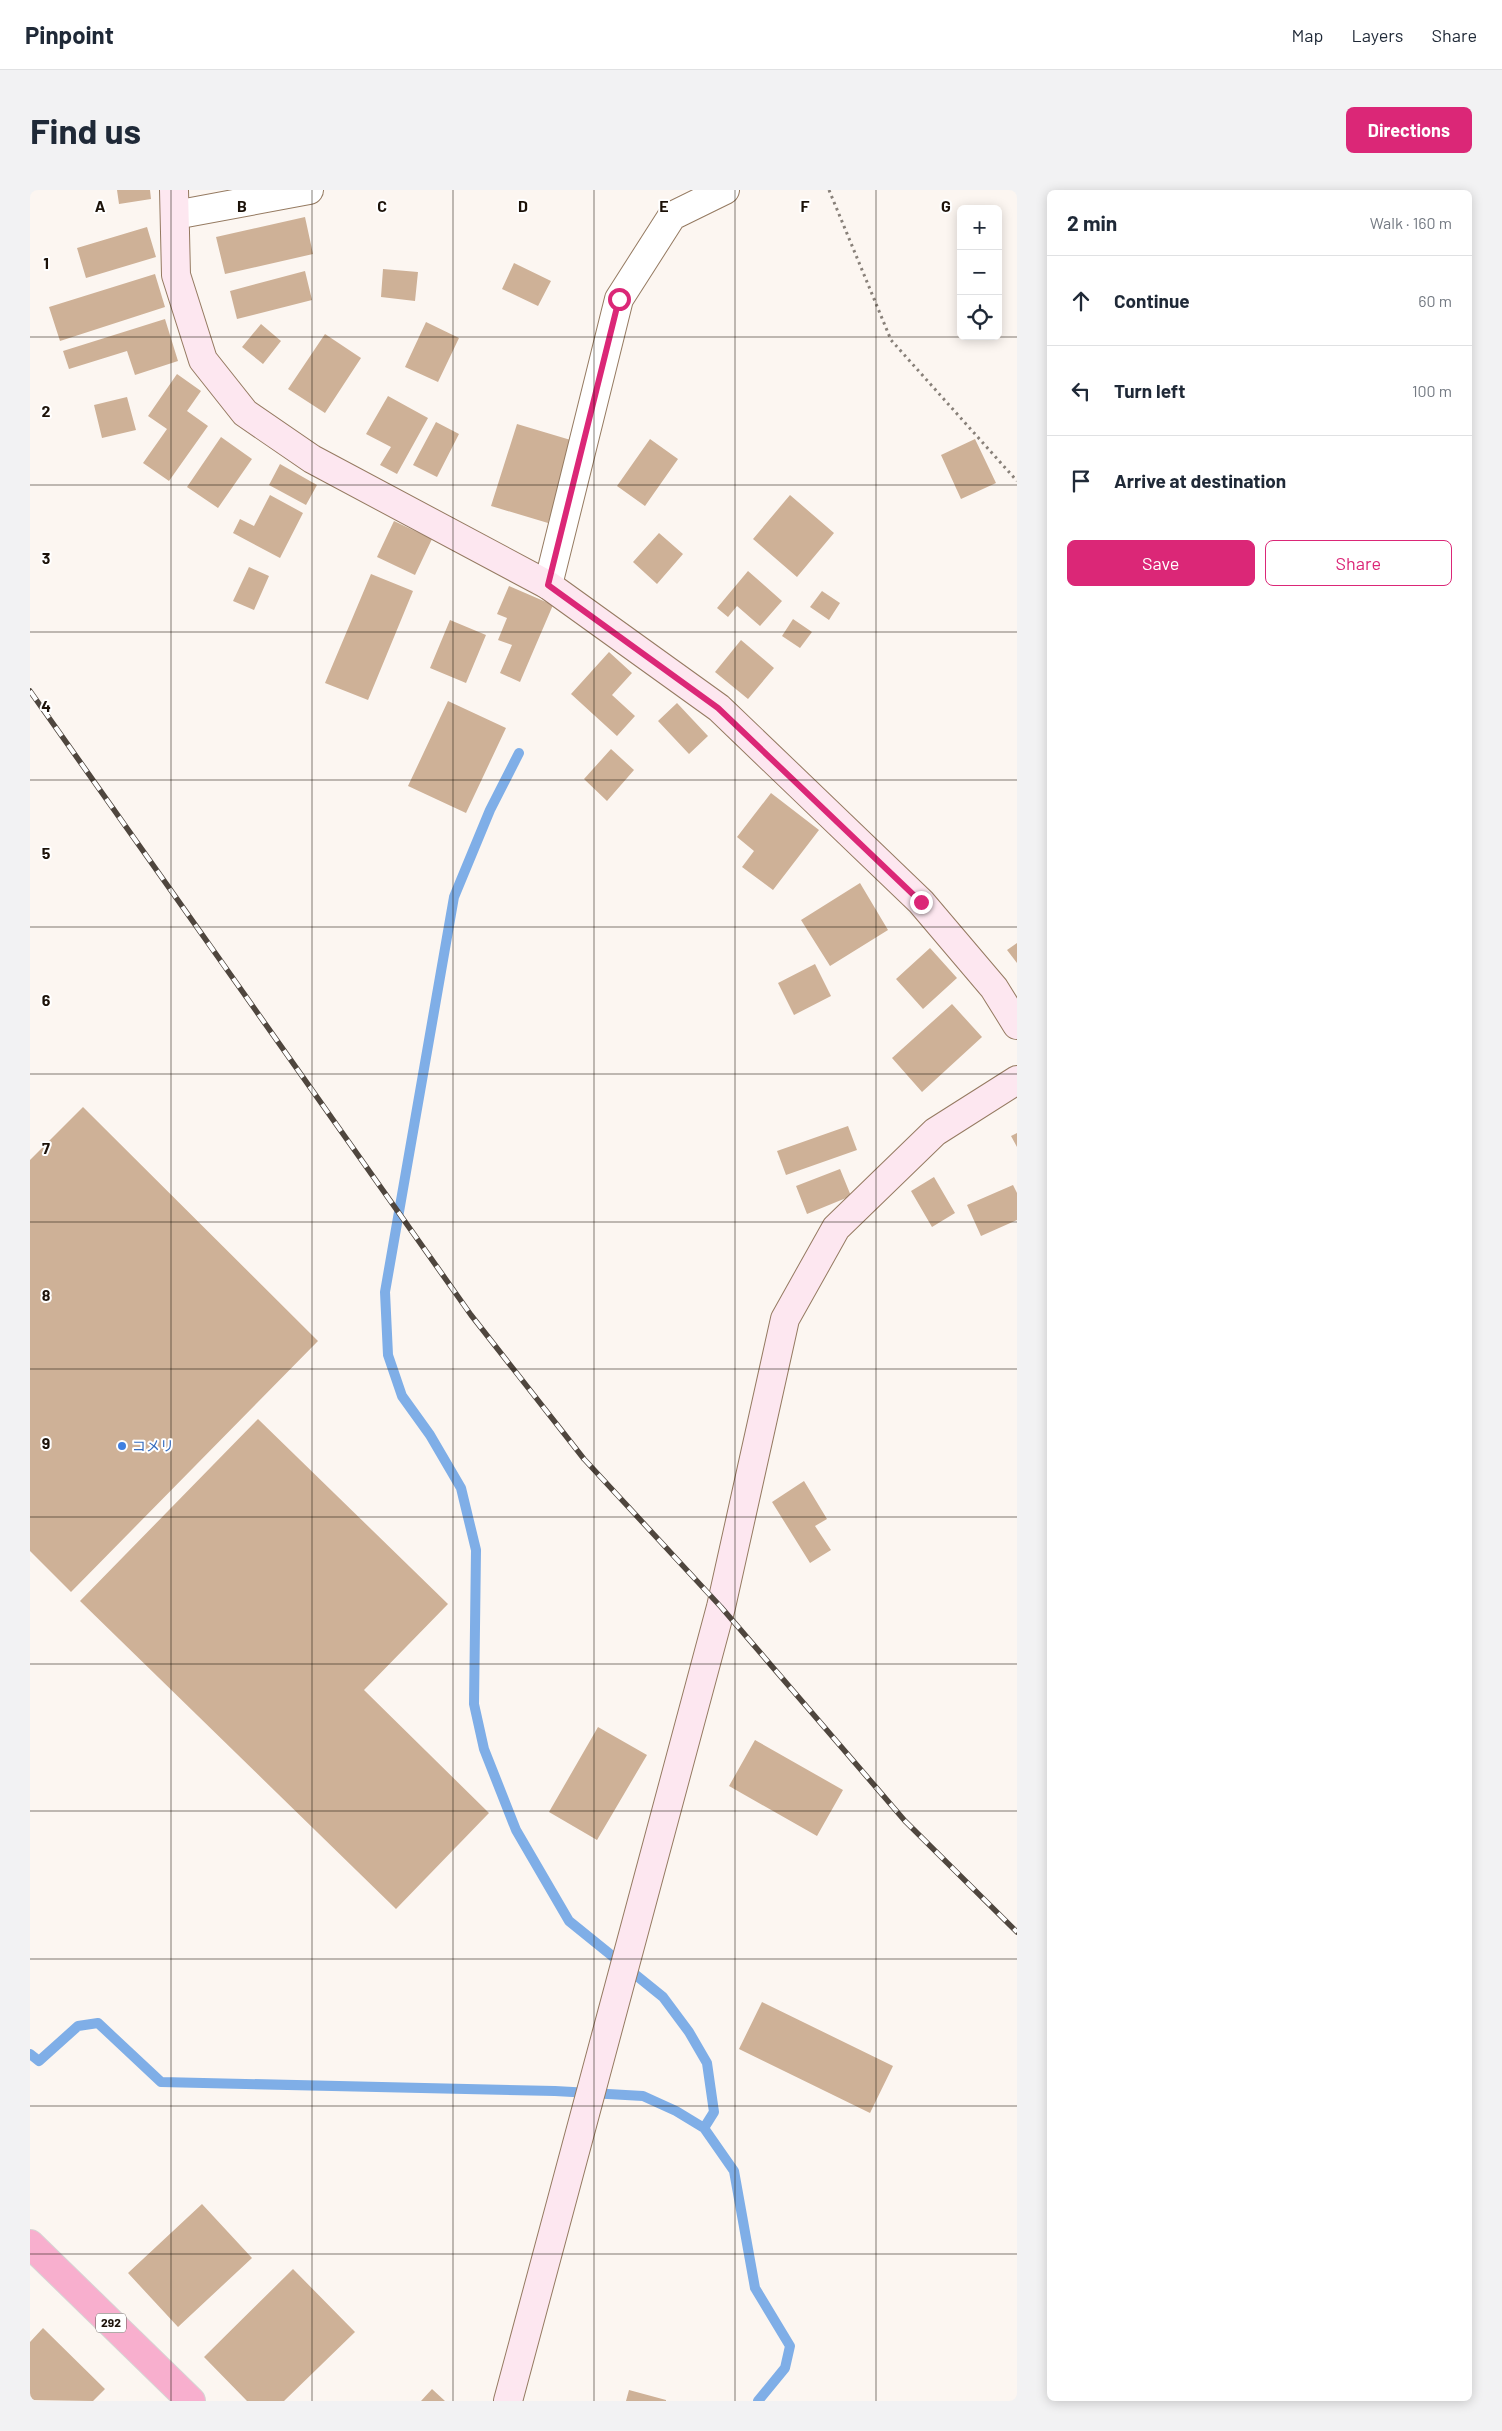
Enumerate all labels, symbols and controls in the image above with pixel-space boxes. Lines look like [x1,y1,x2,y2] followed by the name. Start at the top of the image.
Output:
[25,20,114,49] text: Pinpoint
[1291,24,1323,46] text: Map
[1351,24,1404,46] text: Layers
[1432,24,1477,46] text: Share
[1346,107,1472,153] button: Directions
[30,109,141,151] text: Find us
[95,196,106,215] text: A
[237,196,247,215] text: B
[377,196,387,215] text: C
[518,196,528,215] text: D
[659,196,669,215] text: E
[801,196,810,215] text: F
[941,196,951,215] text: G
[957,205,1002,340] map controls
[957,205,1002,250] button: +
[1067,210,1117,235] text: 2 min
[1370,213,1452,232] text: Walk · 160 m
[957,250,1002,295] button: −
[43,253,49,272] text: 1
[1067,287,1095,315] icon: ahead
[608,288,631,311] route start
[1114,289,1190,312] text: Continue
[1418,291,1452,310] text: 60 m
[957,295,1002,340] button: locate
[1067,377,1095,405] icon: left
[1114,379,1185,402] text: Turn left
[1412,381,1452,400] text: 100 m
[42,401,51,420] text: 2
[1067,467,1095,495] icon: arrive
[1114,469,1286,492] text: Arrive at destination
[1067,540,1255,586] button: Save
[1265,540,1452,586] button: Share
[42,548,50,567] text: 3
[41,696,51,715] text: 4
[42,843,51,862] text: 5
[910,891,933,914] route end
[42,990,51,1009] text: 6
[42,1138,50,1157] text: 7
[42,1285,51,1304] text: 8
[42,1433,50,1452] text: 9
[132,1437,174,1454] place label: コメリ
[116,1440,128,1452] marker: コメリ
[96,2314,126,2332] road number: 292

